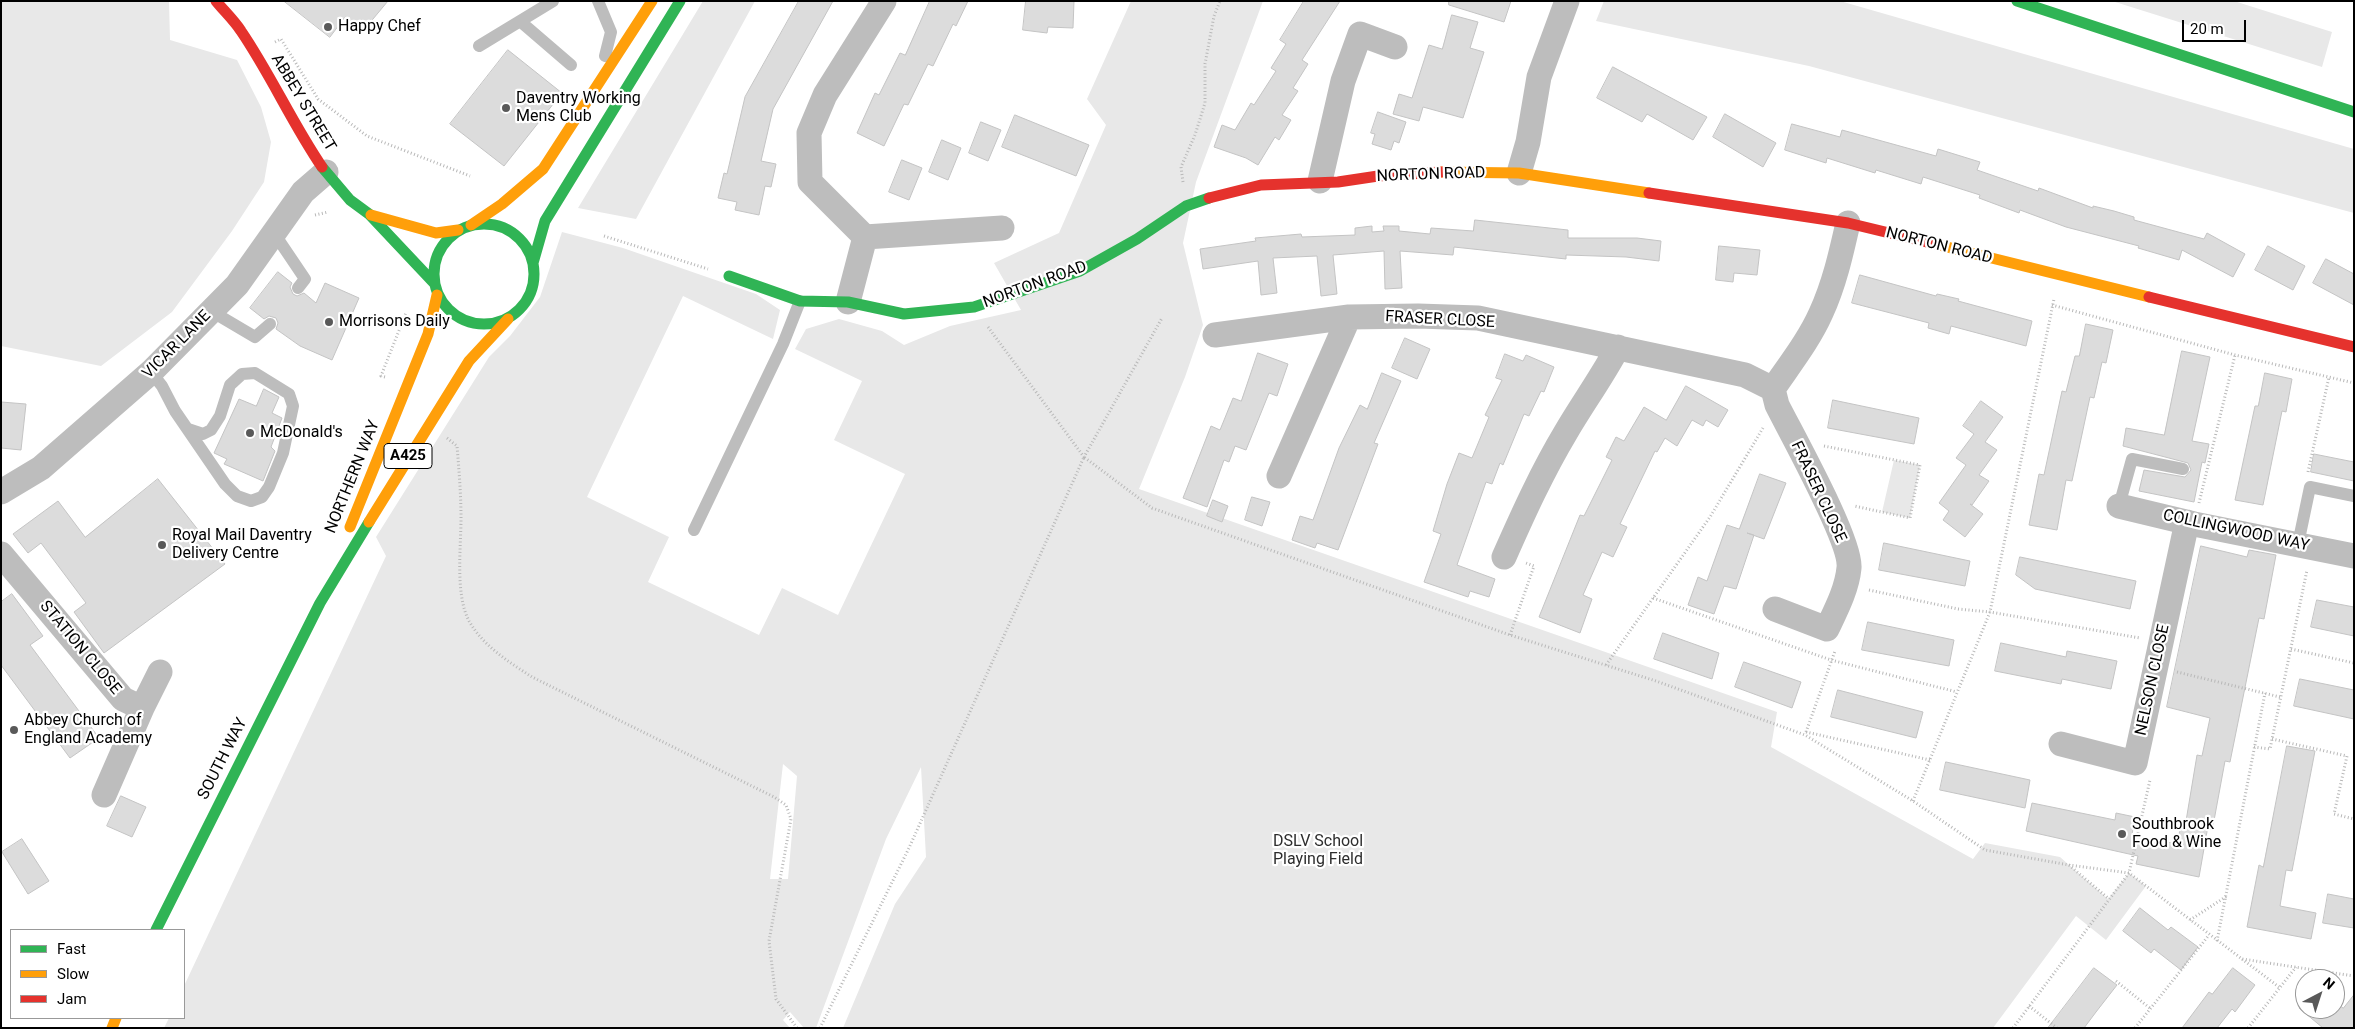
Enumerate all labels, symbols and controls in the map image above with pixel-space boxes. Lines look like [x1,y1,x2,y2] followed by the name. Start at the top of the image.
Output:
[2185,10,2249,42] scale bar
[338,17,421,37] place label: Happy Chef
[2190,20,2224,38] text: 20 m
[322,21,334,33] marker: Happy Chef
[266,51,340,155] street label: ABBEY STREET
[516,89,641,127] place label: Daventry Working Mens Club
[500,102,512,114] marker: Daventry Working Mens Club
[1376,164,1486,186] street label: NORTON ROAD
[1884,223,1994,269] street label: NORTON ROAD
[980,257,1090,313] street label: NORTON ROAD
[139,307,215,383] street label: VICAR LANE
[1385,308,1495,332] street label: FRASER CLOSE
[339,312,450,332] place label: Morrisons Daily
[323,316,335,328] marker: Morrisons Daily
[322,418,384,536] street label: NORTHERN WAY
[260,423,343,443] place label: McDonald's
[244,427,256,439] marker: McDonald's
[1786,438,1850,546] street label: FRASER CLOSE
[384,444,432,468] road number: A425
[2161,506,2311,556] street label: COLLINGWOOD WAY
[172,526,312,564] place label: Royal Mail Daventry Delivery Centre
[156,539,168,551] marker: Royal Mail Daventry Delivery Centre
[35,597,125,699] street label: STATION CLOSE
[2132,623,2174,737] street label: NELSON CLOSE
[24,711,152,749] place label: Abbey Church of England Academy
[194,715,252,803] street label: SOUTH WAY
[8,724,20,736] marker: Abbey Church of England Academy
[2132,815,2221,853] place label: Southbrook Food & Wine
[2116,828,2128,840] marker: Southbrook Food & Wine
[1273,832,1363,870] park label: DSLV School Playing Field
[10,929,185,1019] legend
[57,940,86,958] text: Fast
[57,965,89,983] text: Slow
[2295,969,2345,1019] north arrow
[2320,974,2338,993] text: N
[57,990,87,1008] text: Jam

